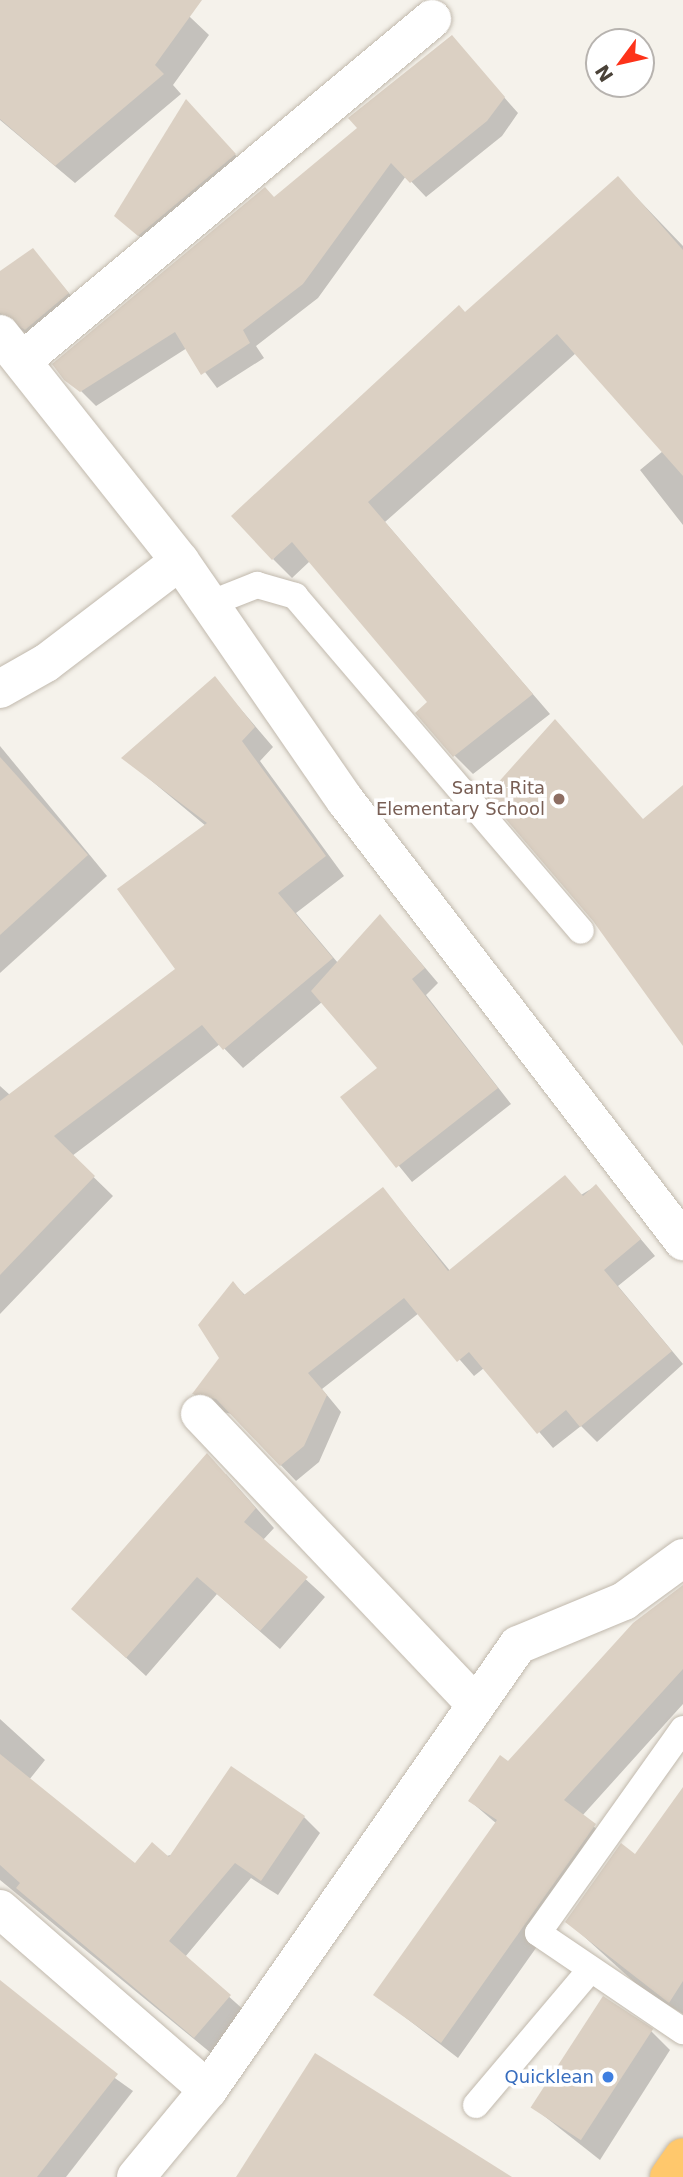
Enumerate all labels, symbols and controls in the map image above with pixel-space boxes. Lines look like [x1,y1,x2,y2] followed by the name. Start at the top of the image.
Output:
[585,28,655,98] north arrow
[591,61,618,86] text: N
[376,778,545,820] place label: Santa Rita Elementary School
[551,791,567,807] marker: Santa Rita Elementary School
[505,2066,594,2088] place label: Quicklean
[600,2069,616,2085] marker: Quicklean

